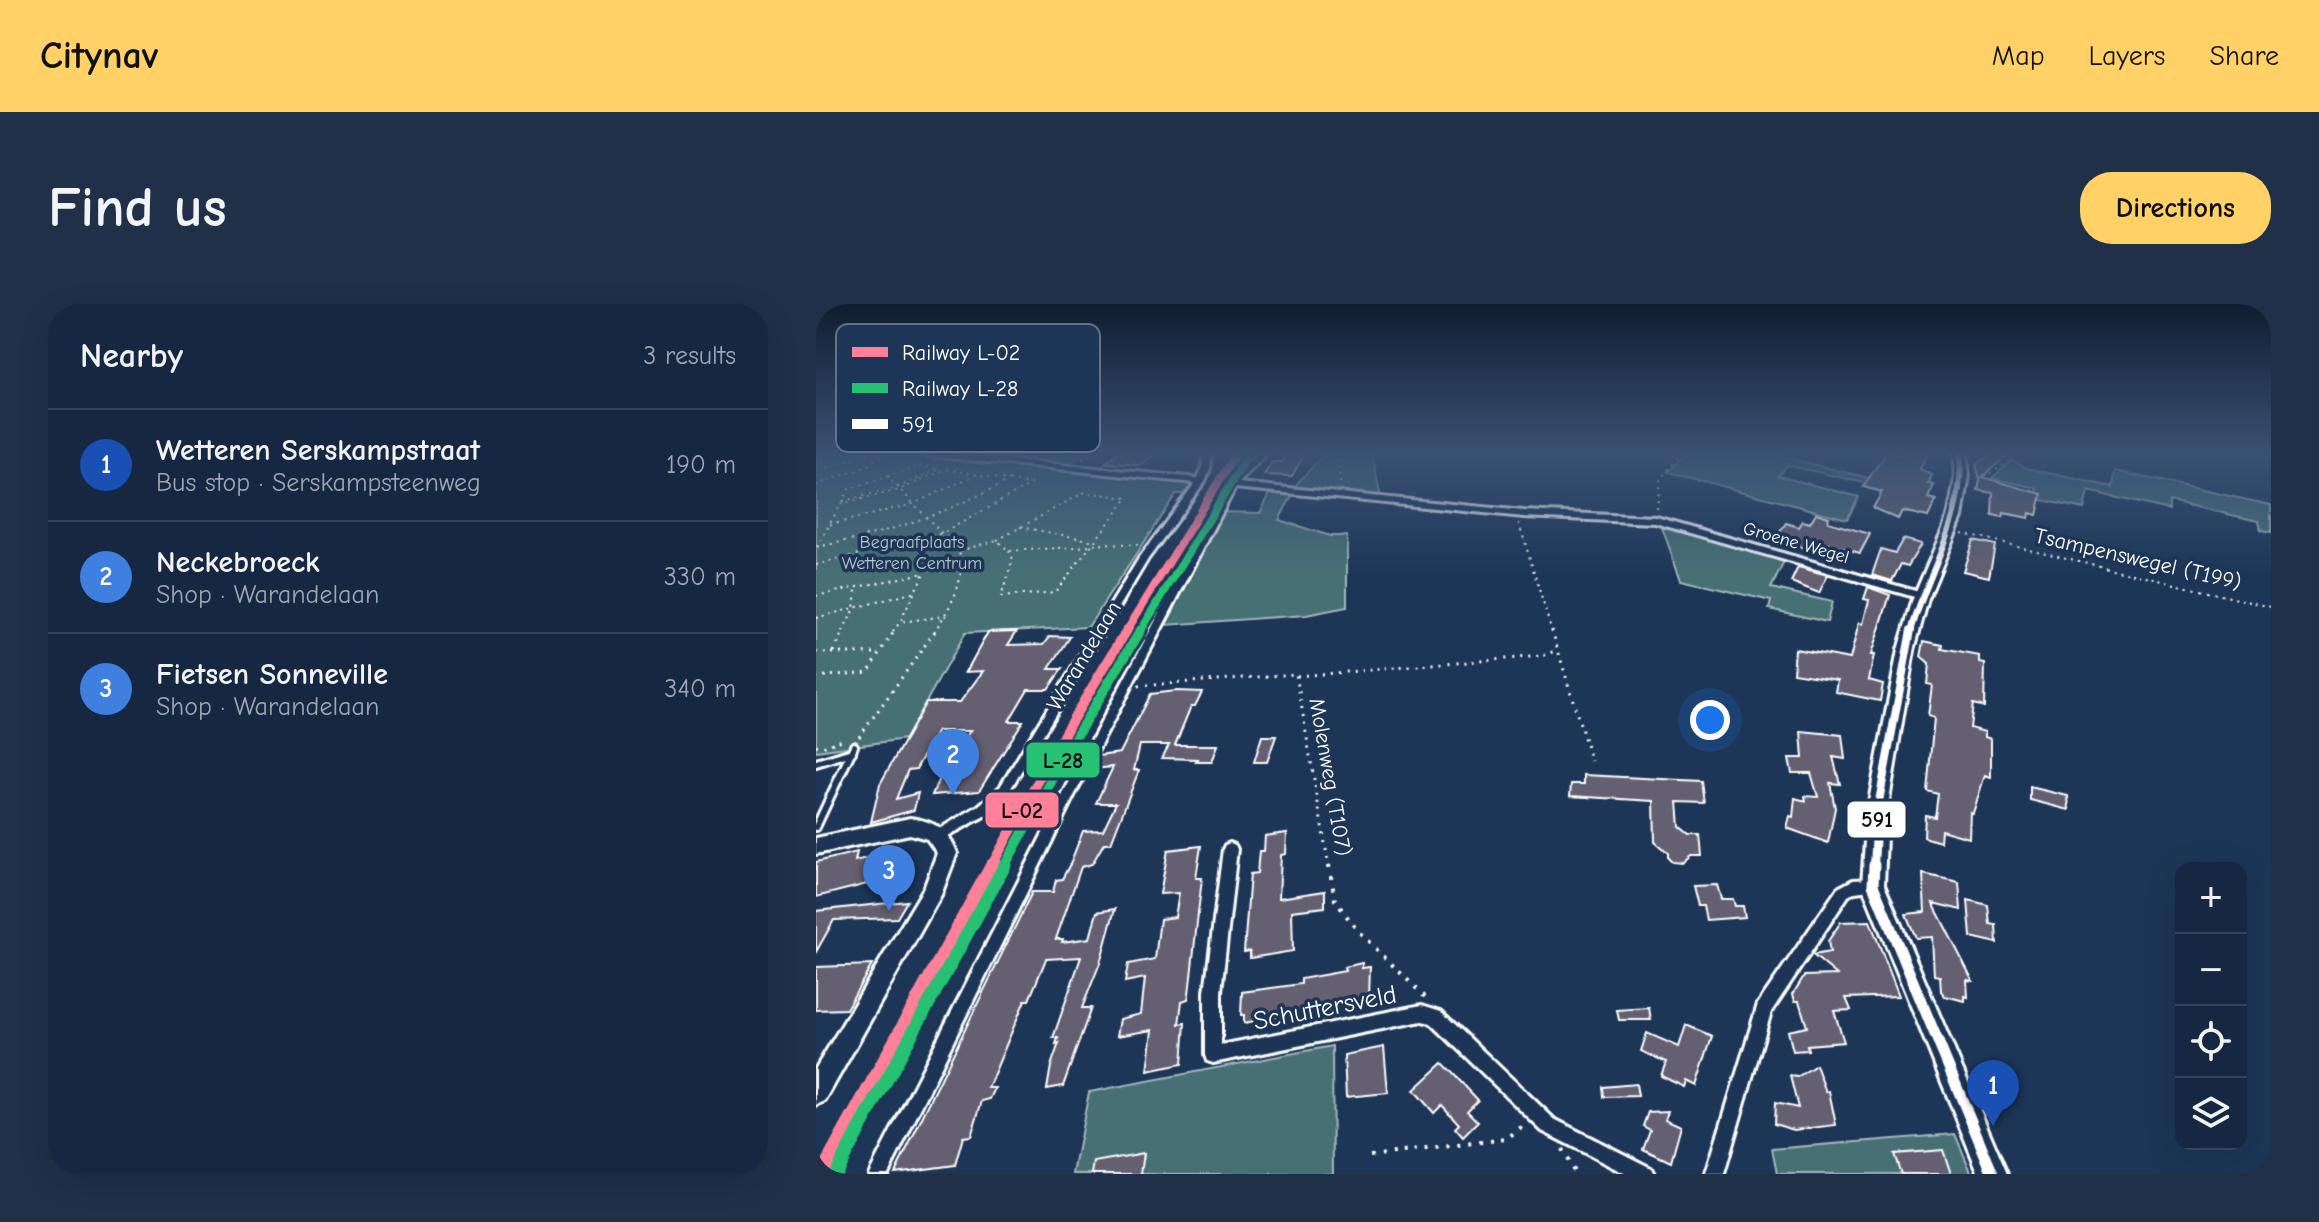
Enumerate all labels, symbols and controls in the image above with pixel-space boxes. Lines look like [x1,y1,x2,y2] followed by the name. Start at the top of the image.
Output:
[40,34,158,78] text: Citynav
[1992,40,2045,72] text: Map
[2089,40,2165,72] text: Layers
[2209,40,2279,72] text: Share
[2080,172,2271,244] button: Directions
[48,176,227,240] text: Find us
[836,324,1100,452] legend
[80,336,183,376] text: Nearby
[902,340,1020,366] text: Railway L-02
[643,341,736,371] text: 3 results
[902,376,1018,402] text: Railway L-28
[902,412,934,438] text: 591
[156,433,480,468] text: Wetteren Serskampstraat
[101,450,111,480] text: 1
[666,450,736,480] text: 190 m
[156,468,481,498] text: Bus stop · Serskampsteenweg
[1741,518,1851,568] street label: Groene Wegel
[2032,523,2244,595] street label: Tsampenswegel (T199)
[842,532,982,574] park label: Begraafplaats Wetteren Centrum
[156,545,320,580] text: Neckebroeck
[100,562,112,592] text: 2
[664,562,736,592] text: 330 m
[156,580,379,610] text: Shop · Warandelaan
[1041,597,1127,715] street label: Warandelaan
[156,657,388,692] text: Fietsen Sonneville
[100,674,112,704] text: 3
[664,674,736,704] text: 340 m
[156,692,379,722] text: Shop · Warandelaan
[1303,696,1357,858] street label: Molenweg (T107)
[1690,700,1730,740] your location
[927,729,979,795] pin: 2
[1025,741,1101,779] line badge: L-28
[1043,748,1083,774] text: L-28
[984,791,1060,829] line badge: L-02
[1001,798,1043,824] text: L-02
[1846,800,1907,839] line badge: 591
[1861,807,1893,833] text: 591
[863,845,915,911] pin: 3
[2175,862,2247,1150] map controls
[2175,862,2247,934] button: +
[2175,934,2247,1006] button: −
[1251,979,1399,1037] street label: Schuttersveld
[2175,1006,2247,1078] button: locate
[1967,1060,2019,1126] pin: 1
[2175,1078,2247,1150] button: layers

